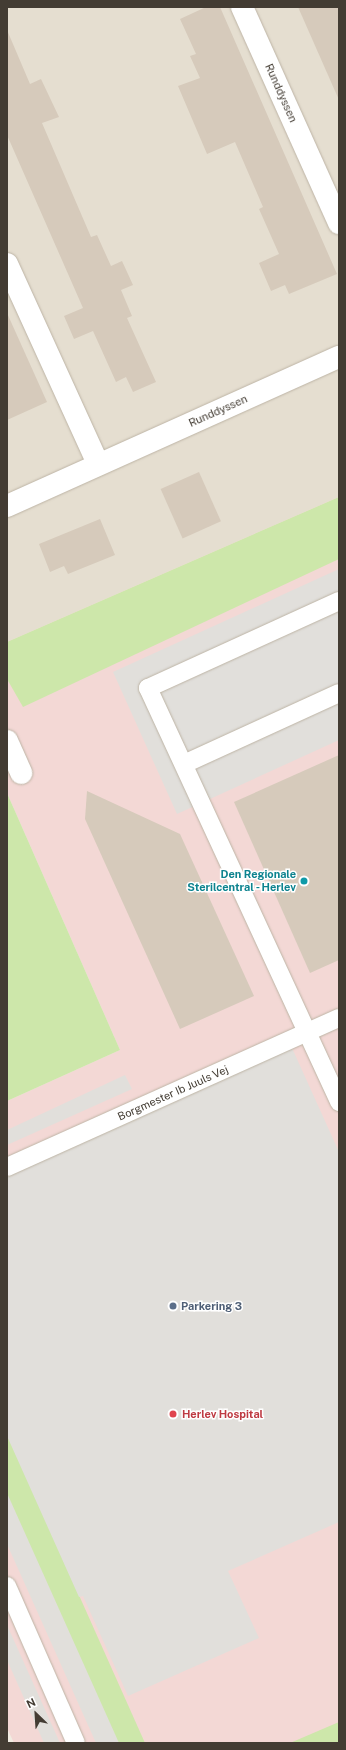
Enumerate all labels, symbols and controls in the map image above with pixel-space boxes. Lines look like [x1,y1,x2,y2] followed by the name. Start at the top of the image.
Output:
[262,62,300,124] street label: Runddyssen
[187,392,249,430] street label: Runddyssen
[186,868,296,894] place label: Den Regionale Sterilcentral - Herlev
[299,876,309,886] marker: Den Regionale Sterilcentral - Herlev
[116,1063,230,1123] street label: Borgmester Ib Juuls Vej
[181,1299,242,1313] place label: Parkering 3
[168,1301,178,1311] marker: Parkering 3
[182,1407,263,1421] place label: Herlev Hospital
[167,1408,179,1420] marker: Herlev Hospital
[16,1694,56,1734] north arrow
[24,1696,37,1710] text: N

